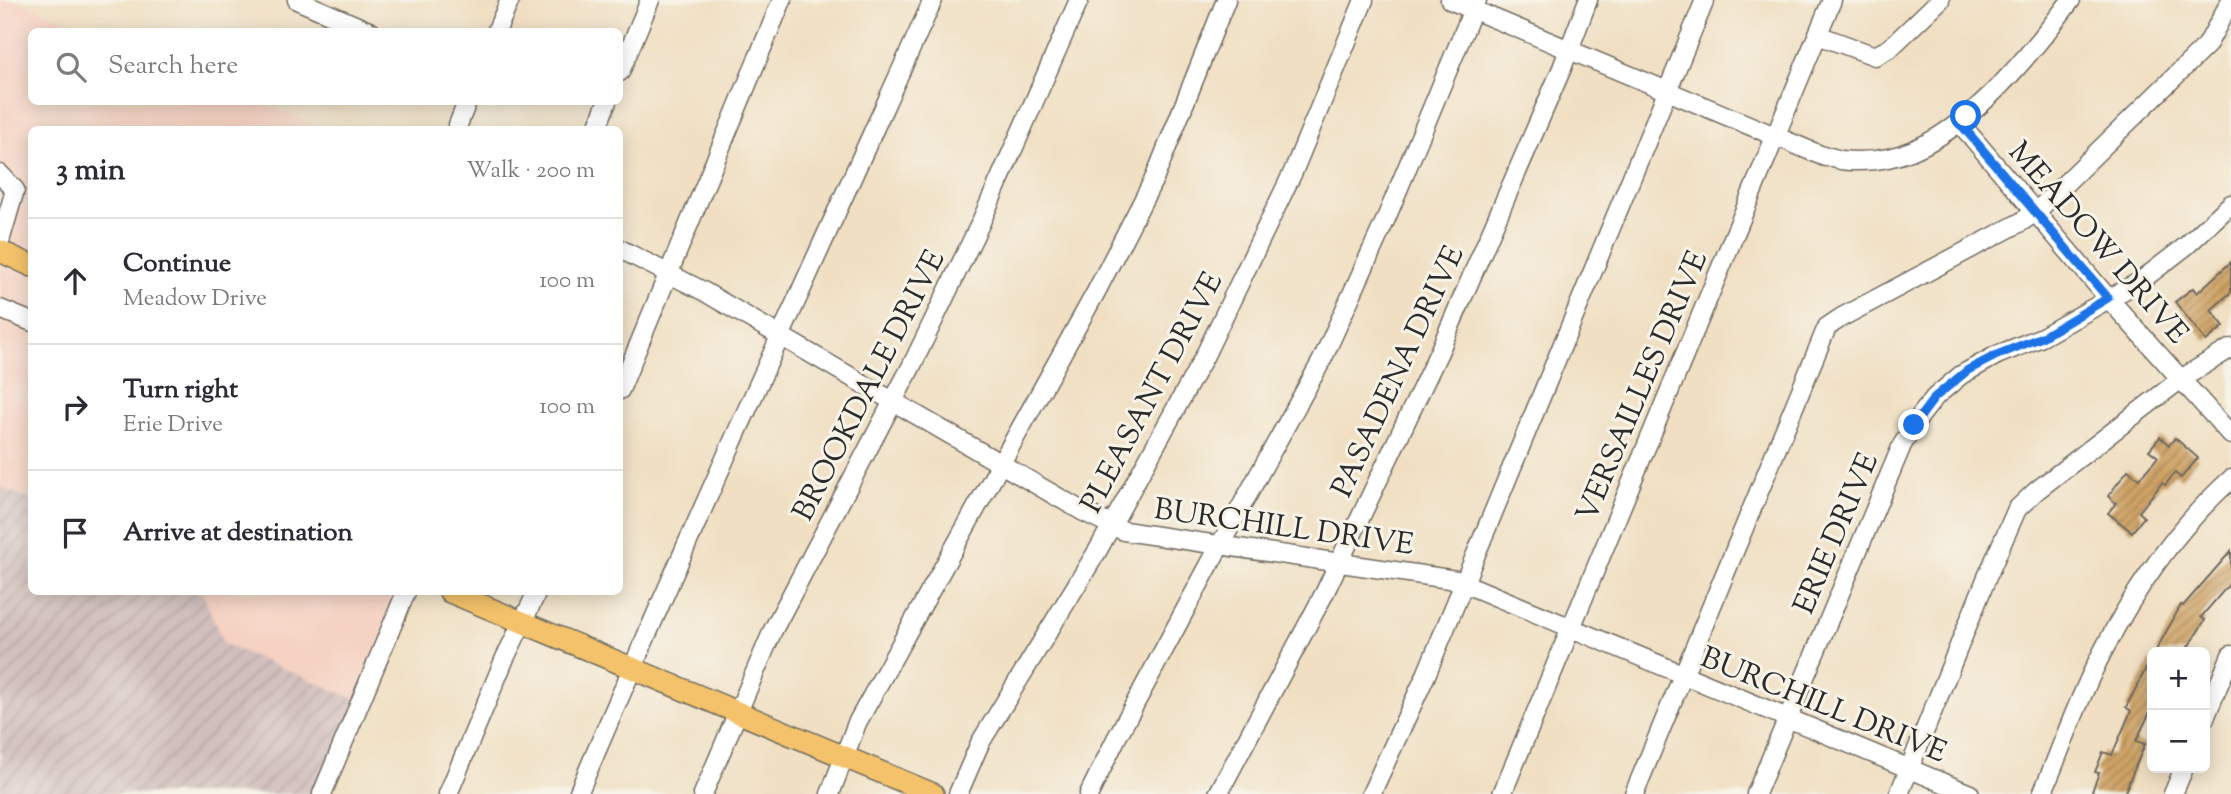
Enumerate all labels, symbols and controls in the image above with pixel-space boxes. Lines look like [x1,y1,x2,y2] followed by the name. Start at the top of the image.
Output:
[28,28,623,105] search box
[52,48,90,86] icon: search
[108,48,238,85] text: Search here
[1950,100,1981,131] route start
[1997,133,2197,354] street label: MEADOW DRIVE
[56,150,126,193] text: 3 min
[466,155,595,188] text: Walk · 200 m
[1322,239,1476,505] street label: PASADENA DRIVE
[783,243,957,529] street label: BROOKDALE DRIVE
[1567,245,1720,529] street label: VERSAILLES DRIVE
[123,246,231,283] text: Continue
[56,262,94,300] icon: ahead
[539,265,595,298] text: 100 m
[1071,265,1235,521] street label: PLEASANT DRIVE
[123,283,267,316] text: Meadow Drive
[123,372,238,409] text: Turn right
[56,388,94,426] icon: right
[539,391,595,424] text: 100 m
[123,409,223,442] text: Erie Drive
[1898,409,1929,440] route end
[1784,447,1891,621] street label: ERIE DRIVE
[1151,489,1416,568] street label: BURCHILL DRIVE
[56,514,94,552] icon: arrive
[123,515,353,552] text: Arrive at destination
[1694,637,1953,775] street label: BURCHILL DRIVE
[2147,647,2210,773] map controls
[2147,647,2210,710] button: +
[2147,710,2210,773] button: −

